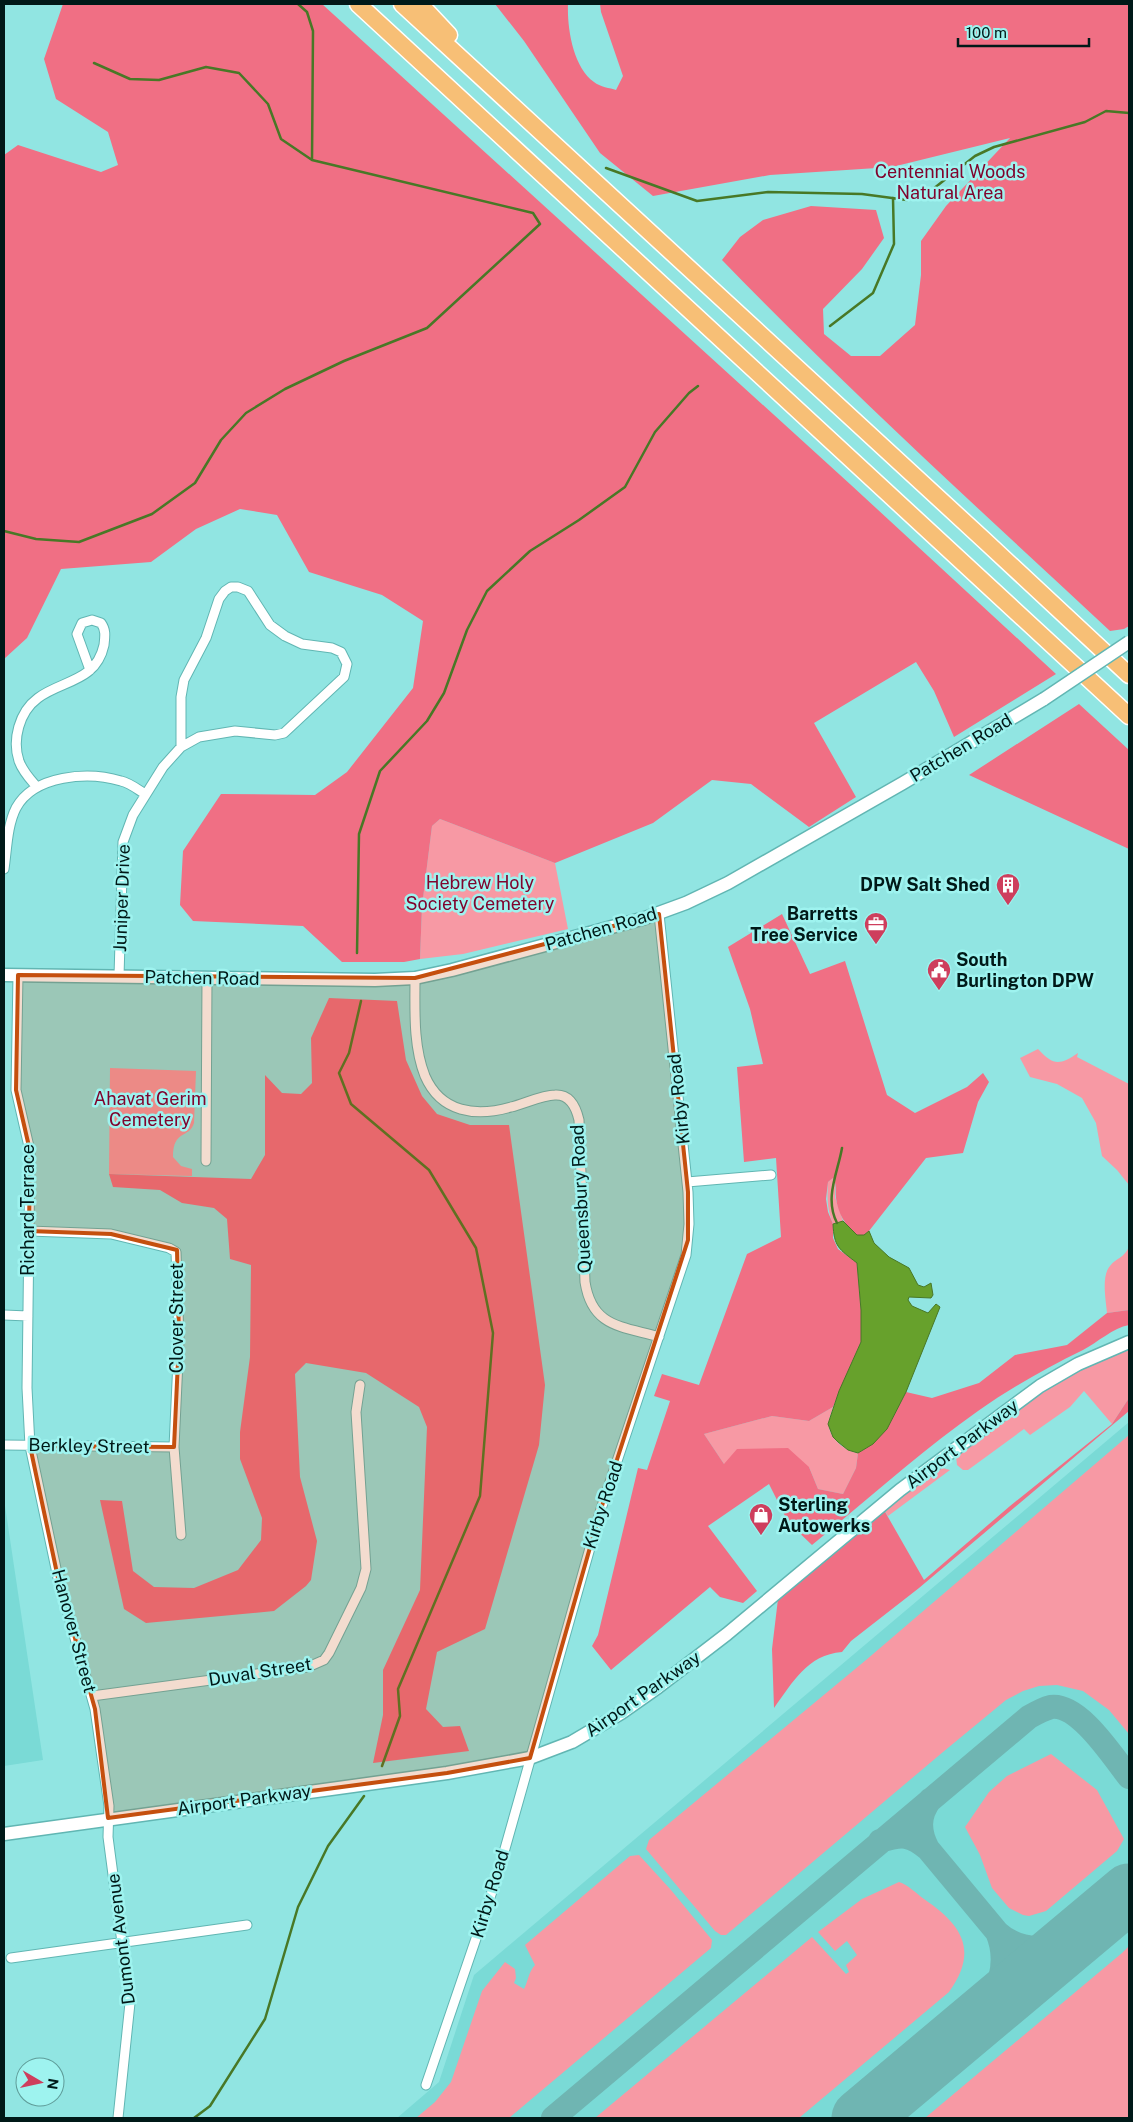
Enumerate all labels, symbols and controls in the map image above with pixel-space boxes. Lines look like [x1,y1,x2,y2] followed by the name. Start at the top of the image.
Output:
[958,15,1089,47] scale bar
[966,24,1007,41] text: 100 m
[875,161,1025,203] park label: Centennial Woods Natural Area
[906,709,1016,786] street label: Patchen Road
[109,844,134,952] street label: Juniper Drive
[406,872,555,914] park label: Hebrew Holy Society Cemetery
[995,872,1021,906] building icon: DPW Salt Shed
[860,874,990,895] place label: DPW Salt Shed
[543,903,659,954] street label: Patchen Road
[750,903,858,945] place label: Barretts Tree Service
[863,911,889,945] office icon: Barretts Tree Service
[956,949,1094,991] place label: South Burlington DPW
[926,957,952,991] public building icon: South Burlington DPW
[144,966,260,989] street label: Patchen Road
[663,1053,694,1145] street label: Kirby Road
[93,1088,207,1130] park label: Ahavat Gerim Cemetery
[566,1124,595,1274] street label: Queensbury Road
[17,1144,38,1276] street label: Richard Terrace
[166,1263,187,1373] street label: Clover Street
[901,1394,1022,1493] street label: Airport Parkway
[28,1434,150,1457] street label: Berkley Street
[578,1458,627,1551] street label: Kirby Road
[778,1494,870,1536] place label: Sterling Autowerks
[748,1502,774,1536] shop icon: Sterling Autowerks
[48,1567,101,1695] street label: Hanover Street
[581,1646,704,1741] street label: Airport Parkway
[207,1653,313,1690] street label: Duval Street
[176,1780,313,1819] street label: Airport Parkway
[466,1847,513,1940] street label: Kirby Road
[102,1872,139,2006] street label: Dumont Avenue
[15,2057,65,2107] north arrow
[44,2077,62,2091] text: N

